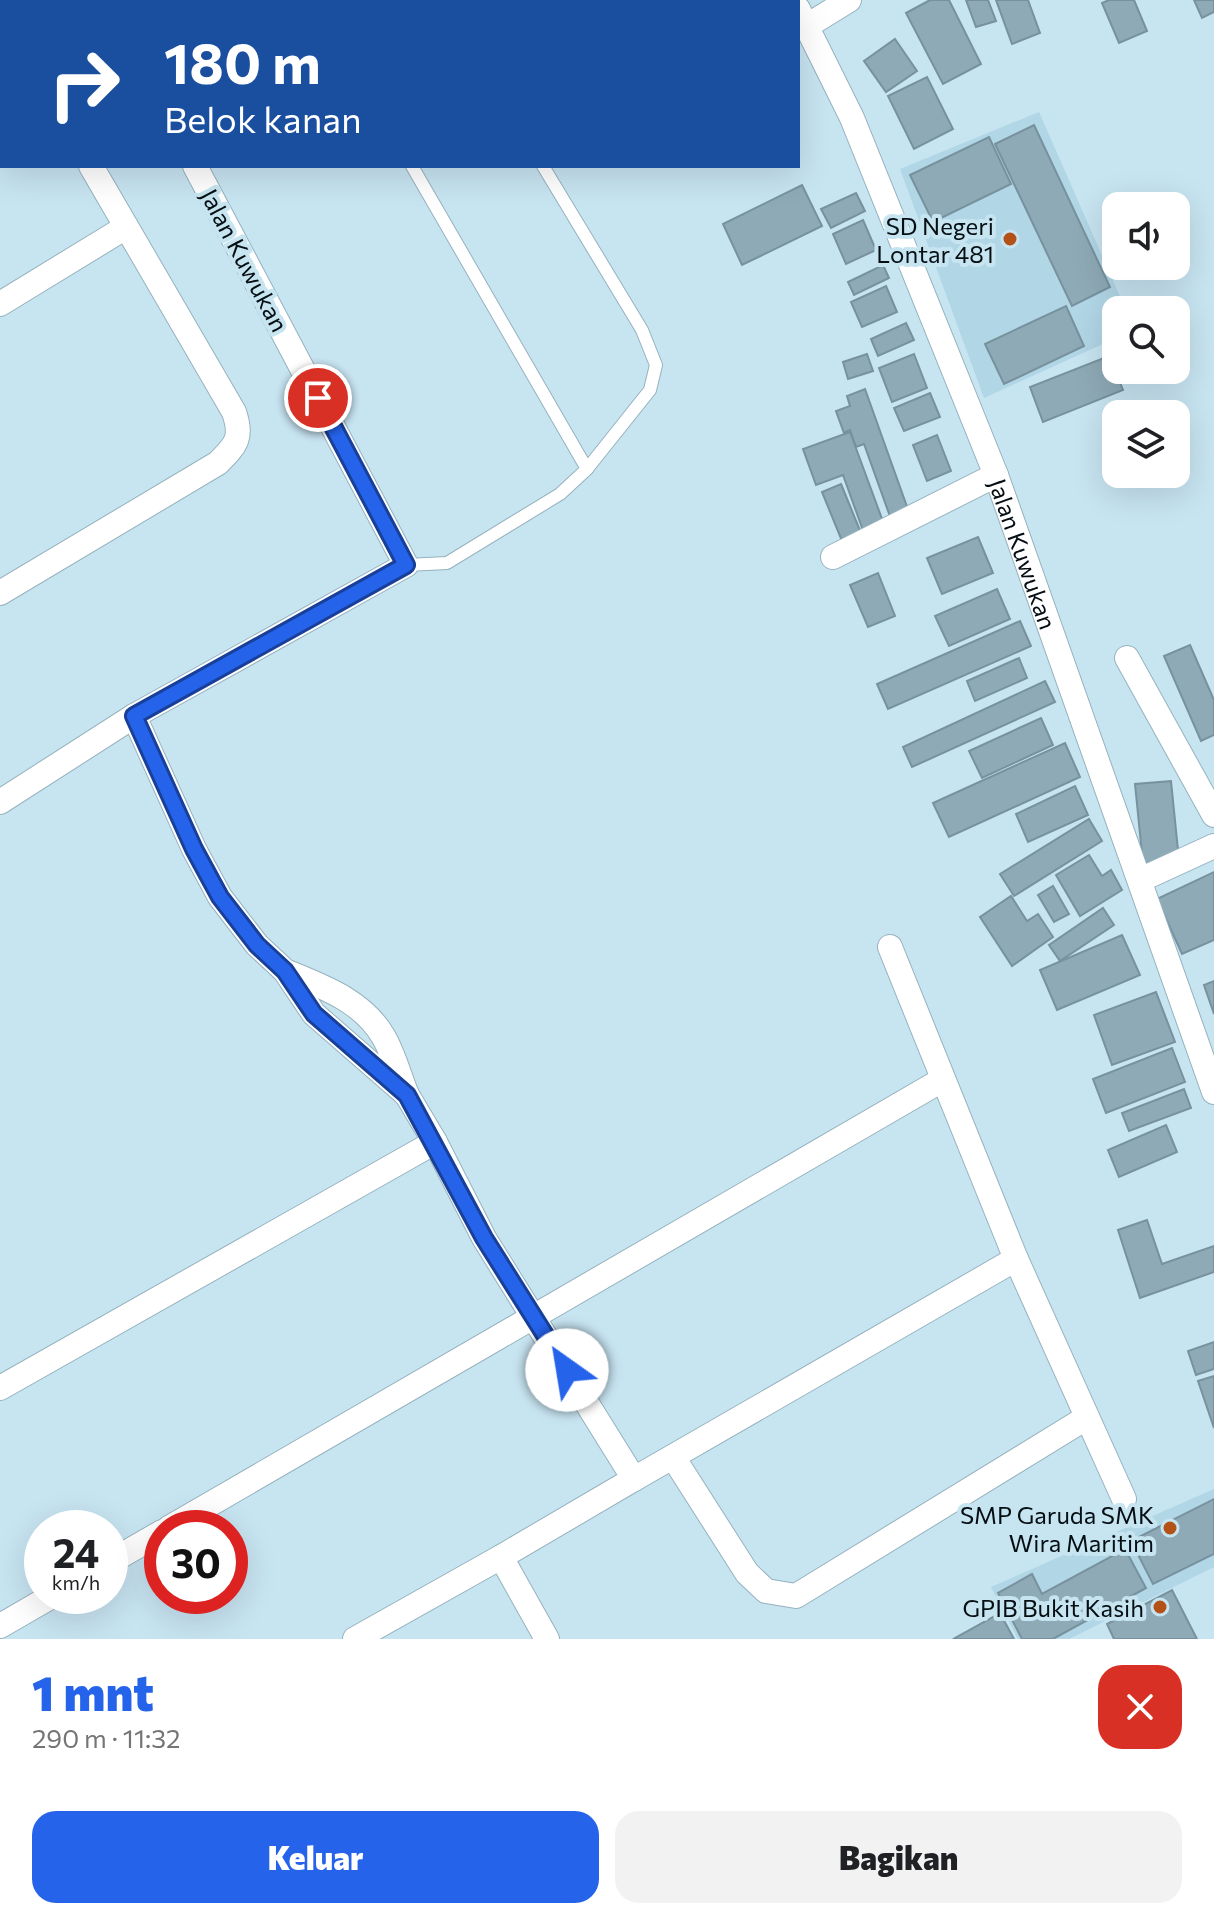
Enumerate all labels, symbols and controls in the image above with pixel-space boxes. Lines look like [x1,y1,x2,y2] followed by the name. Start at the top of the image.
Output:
[164,27,321,96] text: 180 m
[32,32,136,136] icon: right
[164,96,362,140] text: Belok kanan
[195,184,295,336] street label: Jalan Kuwukan
[1102,192,1190,488] map controls
[1102,192,1190,280] button: sound
[876,211,994,268] place label: SD Negeri Lontar 481
[1001,230,1019,248] marker: SD Negeri Lontar 481
[1102,296,1190,384] button: search
[284,364,352,432] pin
[296,376,340,420] icon: arrive
[1102,400,1190,488] button: layers
[984,474,1064,633] street label: Jalan Kuwukan
[525,1328,609,1412] position arrow
[960,1500,1154,1557] place label: SMP Garuda SMK Wira Maritim
[144,1510,248,1614] speed limit sign: 30
[1161,1519,1179,1537] marker: SMP Garuda SMK Wira Maritim
[53,1527,99,1576] text: 24
[52,1570,100,1594] text: km/h
[963,1593,1144,1622] place label: GPIB Bukit Kasih
[1151,1598,1169,1616] marker: GPIB Bukit Kasih
[32,1662,154,1721] text: 1 mnt
[1098,1665,1182,1749] button: close
[32,1722,180,1753] text: 290 m · 11:32
[32,1811,599,1903] button: Keluar
[615,1811,1182,1903] button: Bagikan

